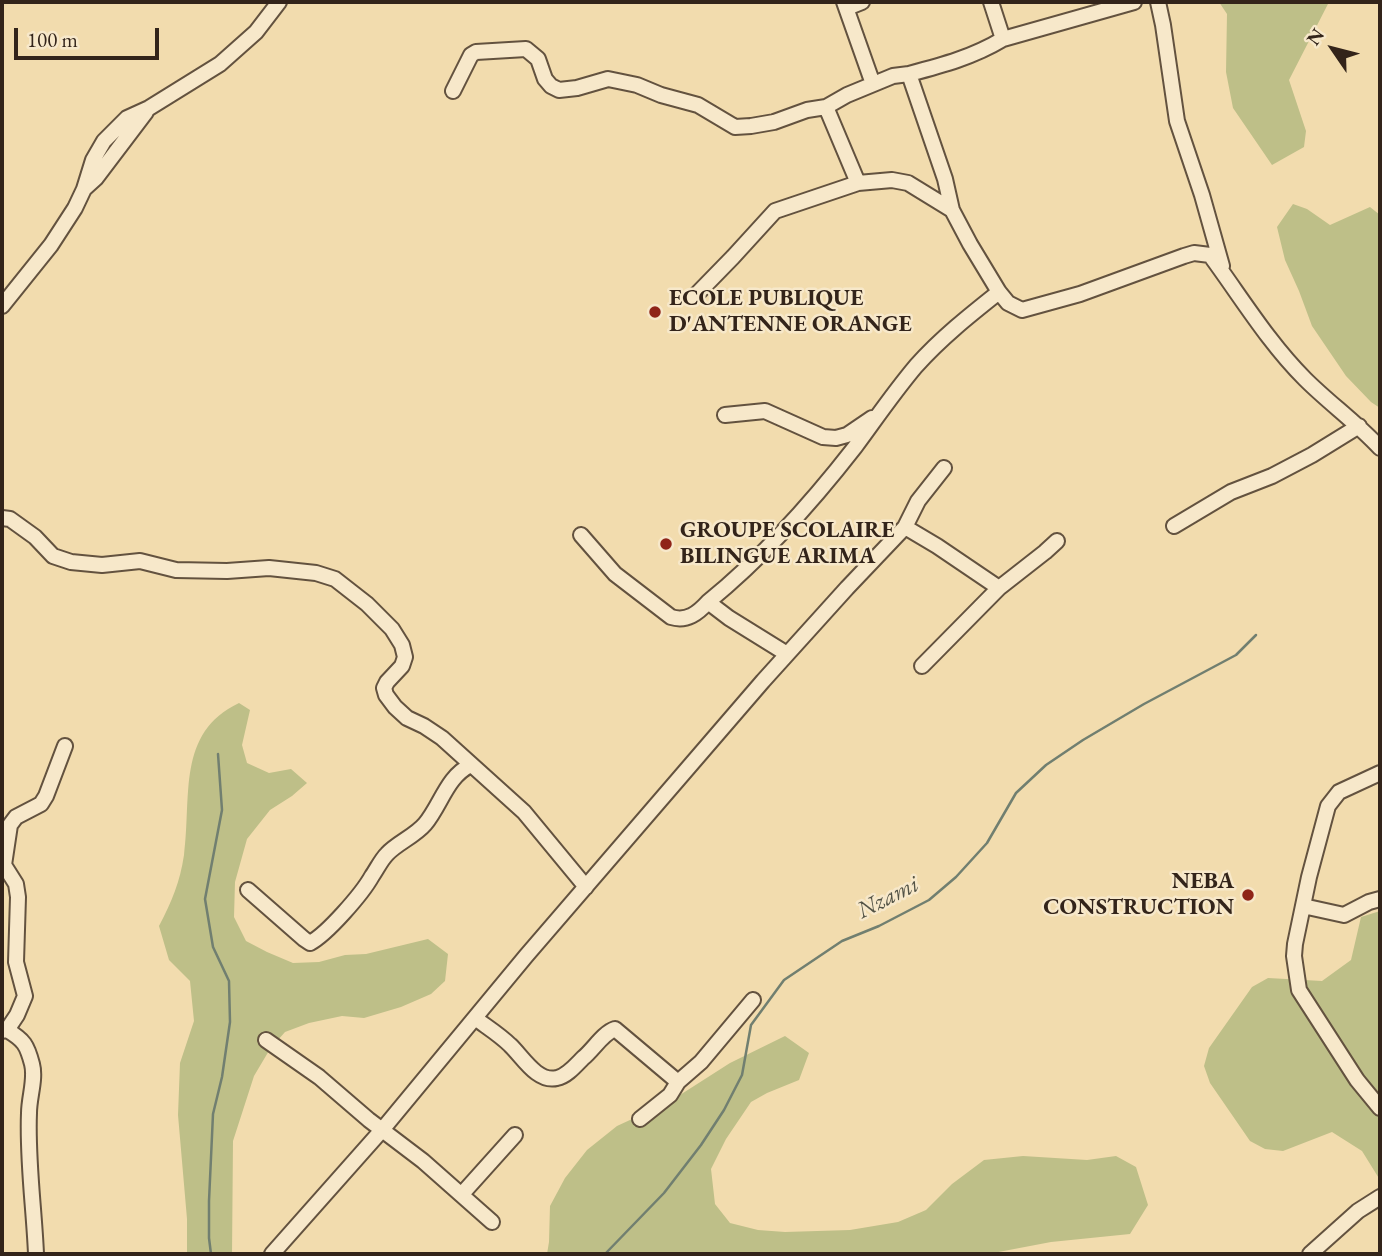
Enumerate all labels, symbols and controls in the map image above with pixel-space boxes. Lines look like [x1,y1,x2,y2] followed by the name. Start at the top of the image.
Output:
[18,14,163,58] scale bar
[1298,14,1368,84] north arrow
[1301,23,1330,50] text: N
[27,26,78,53] text: 100 m
[669,285,912,339] place label: ECOLE PUBLIQUE D'ANTENNE ORANGE
[647,304,663,320] marker: ECOLE PUBLIQUE D'ANTENNE ORANGE
[680,517,895,571] place label: GROUPE SCOLAIRE BILINGUE ARIMA
[658,536,674,552] marker: GROUPE SCOLAIRE BILINGUE ARIMA
[1043,868,1234,922] place label: NEBA CONSTRUCTION
[852,870,924,926] water label: Nzami
[1240,887,1256,903] marker: NEBA CONSTRUCTION

